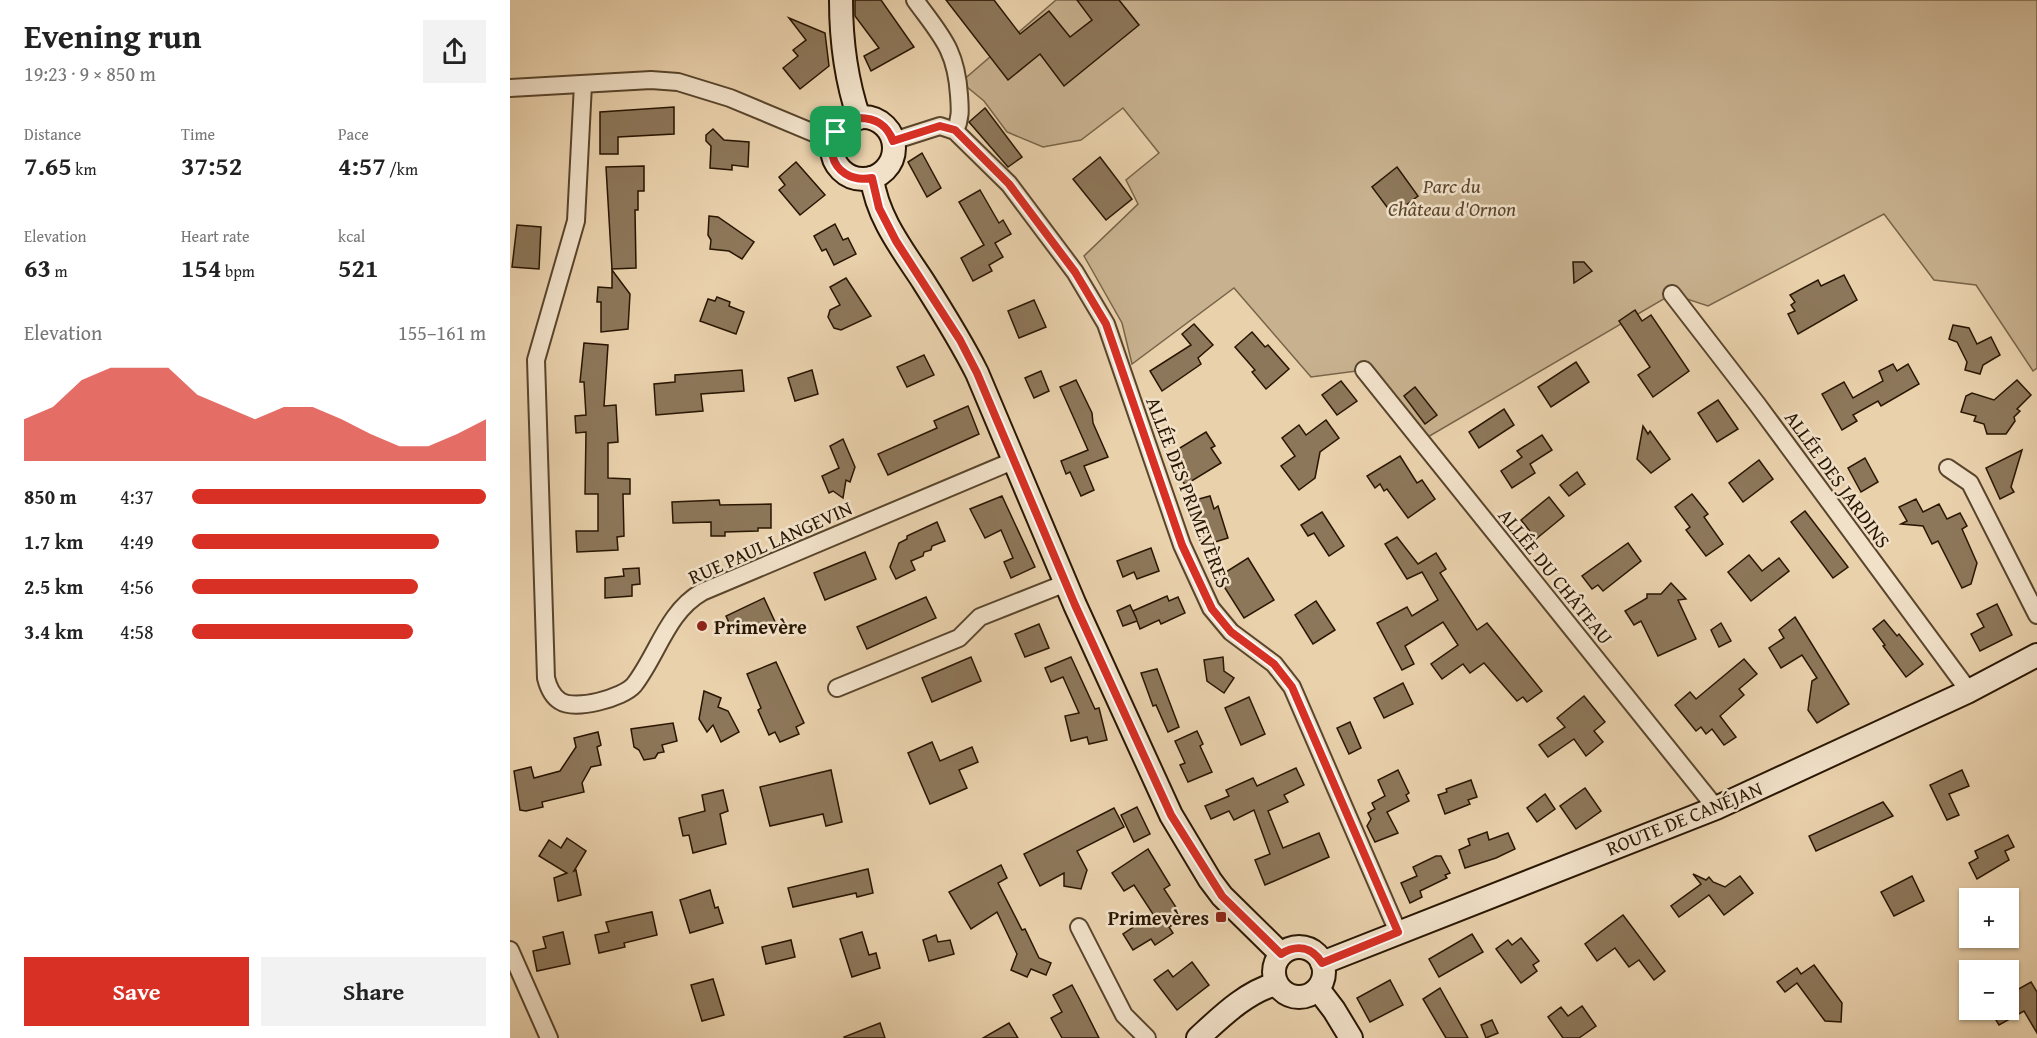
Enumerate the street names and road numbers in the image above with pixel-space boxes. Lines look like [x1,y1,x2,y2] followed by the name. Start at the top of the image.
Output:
[1139,392,1239,592] street label: ALLÉE DES PRIMEVÈRES
[1778,404,1898,554] street label: ALLÉE DES JARDINS
[683,493,857,591] street label: RUE PAUL LANGEVIN
[1492,502,1620,650] street label: ALLÉE DU CHÂTEAU
[1601,773,1767,863] street label: ROUTE DE CANÉJAN

